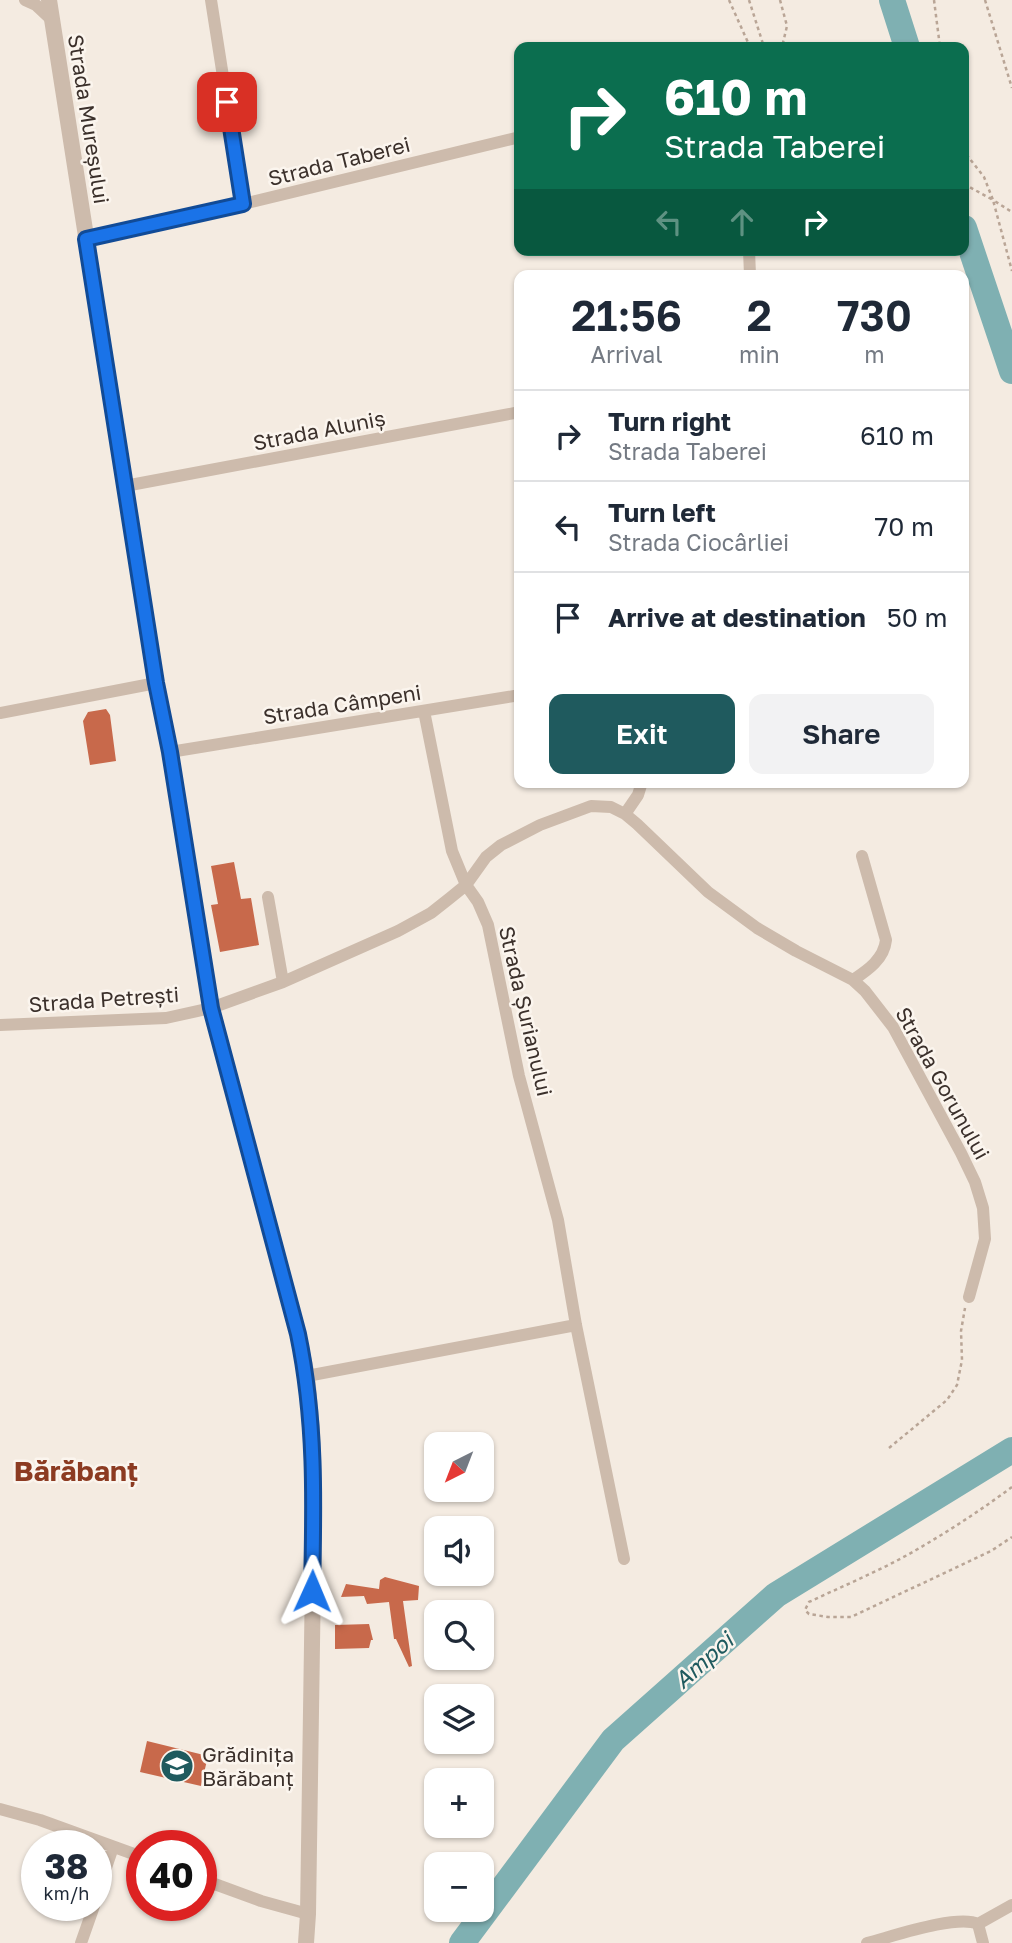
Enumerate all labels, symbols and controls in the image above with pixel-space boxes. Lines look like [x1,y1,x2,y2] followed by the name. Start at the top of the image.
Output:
[63,32,115,206] street label: Strada Mureșului
[664,67,807,126] text: 610 m
[549,70,640,161] icon: right
[197,72,257,132] pin
[208,83,246,121] icon: arrive
[664,127,885,165] text: Strada Taberei
[265,131,413,191] street label: Strada Taberei
[650,203,688,241] icon: left
[723,203,761,241] icon: ahead
[796,203,834,241] icon: right
[571,290,682,340] text: 21:56
[747,290,772,340] text: 2
[837,290,912,340] text: 730
[591,340,663,368] text: Arrival
[739,340,780,368] text: min
[864,340,885,368] text: m
[251,404,387,456] street label: Strada Aluniș
[608,406,731,437] text: Turn right
[549,417,587,455] icon: right
[860,420,934,451] text: 610 m
[608,437,767,465] text: Strada Taberei
[608,497,716,528] text: Turn left
[549,508,587,546] icon: left
[875,511,934,542] text: 70 m
[608,528,789,556] text: Strada Ciocârliei
[549,599,587,637] icon: arrive
[608,602,866,633] text: Arrive at destination
[887,602,947,633] text: 50 m
[261,679,423,729] street label: Strada Câmpeni
[549,694,735,774] button: Exit
[749,694,934,774] button: Share
[494,923,558,1099] street label: Strada Șurianului
[28,981,180,1017] street label: Strada Petrești
[890,1002,996,1164] street label: Strada Gorunului
[424,1432,494,1502] north arrow
[424,1432,494,1922] map controls
[14,1454,138,1487] district label: Bărăbanț
[424,1516,494,1586] button: sound
[275,1554,349,1628] position arrow
[424,1600,494,1670] button: search
[668,1624,740,1694] water label: Ampoi
[424,1684,494,1754] button: layers
[202,1741,294,1791] place label: Grădinița Bărăbanț
[158,1747,196,1785] school or university icon: Grădinița Bărăbanț
[424,1768,494,1838] button: +
[126,1830,217,1921] speed limit sign: 40
[45,1845,88,1887] text: 38
[424,1852,494,1922] button: −
[44,1882,89,1904] text: km/h

